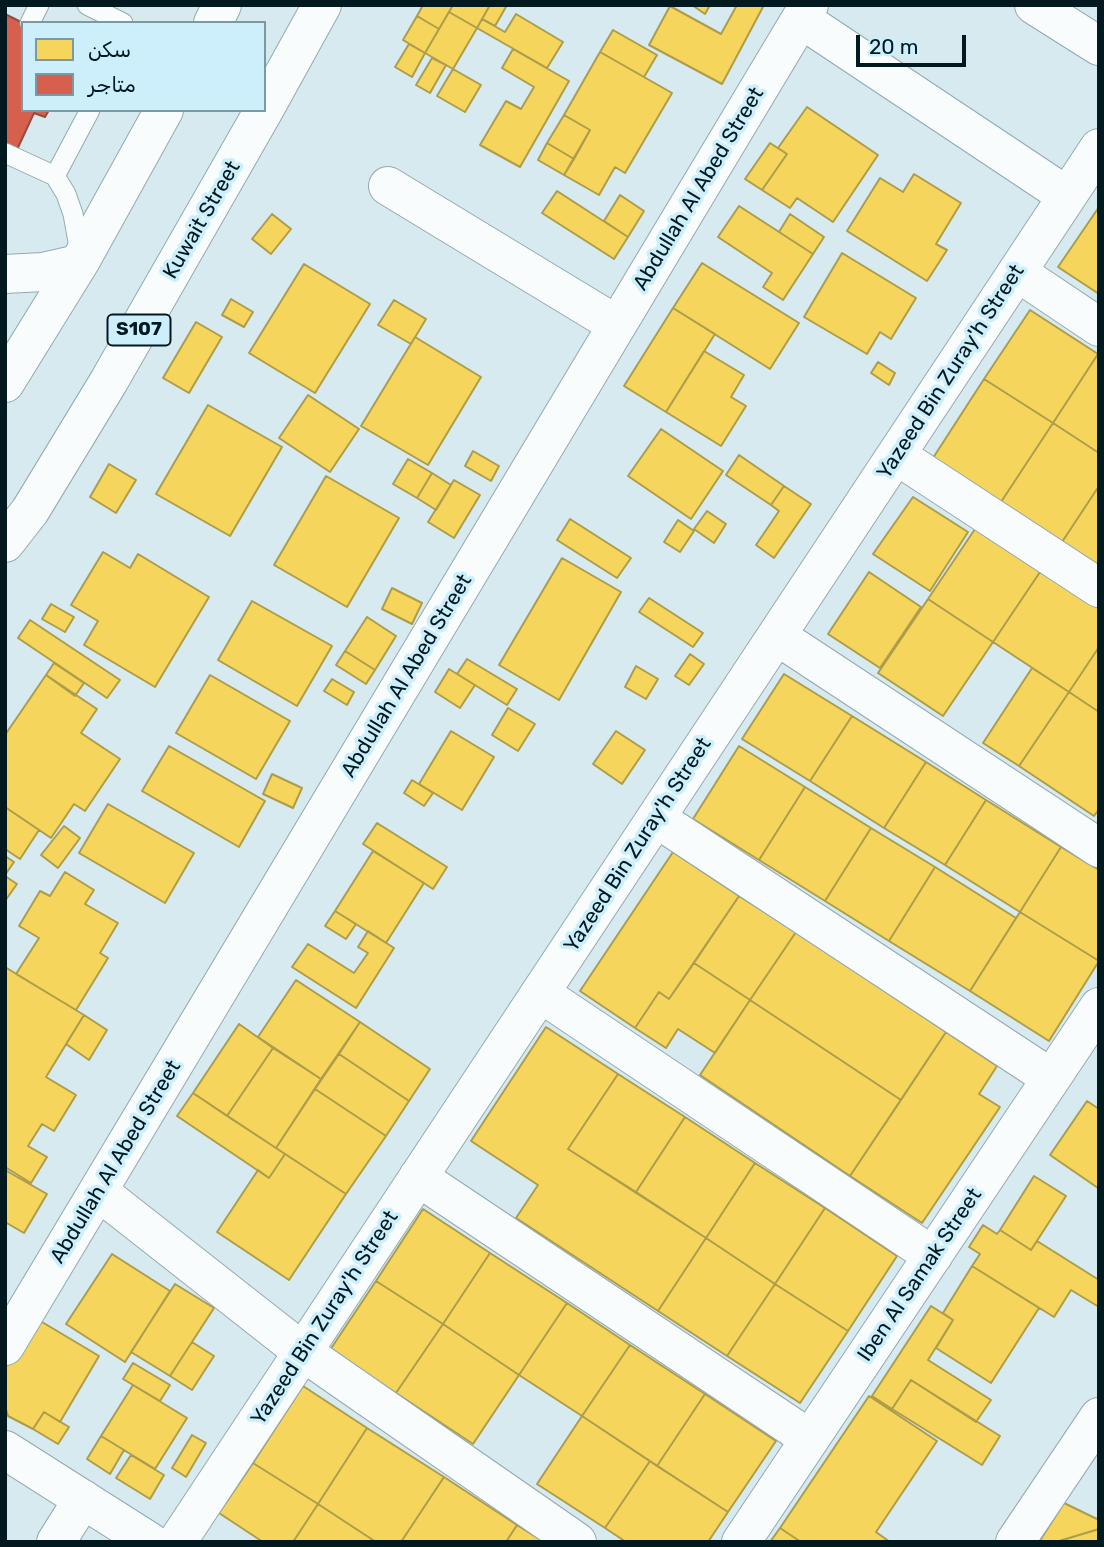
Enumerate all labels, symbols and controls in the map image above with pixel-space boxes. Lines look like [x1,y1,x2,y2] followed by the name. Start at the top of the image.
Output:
[21,21,266,112] legend
[859,21,969,65] scale bar
[869,34,918,59] text: 20 m
[88,37,131,62] text: سكن
[88,72,136,97] text: متاجر
[628,83,770,295] street label: Abdullah Al Abed Street
[158,157,246,283] street label: Kuwait Street
[872,260,1030,484] street label: Yazeed Bin Zuray'h Street
[108,314,170,346] road number: S107
[336,570,478,782] street label: Abdullah Al Abed Street
[559,733,717,957] street label: Yazeed Bin Zuray'h Street
[45,1056,187,1268] street label: Abdullah Al Abed Street
[853,1183,987,1367] street label: Iben Al Samak Street
[246,1206,404,1430] street label: Yazeed Bin Zuray'h Street

